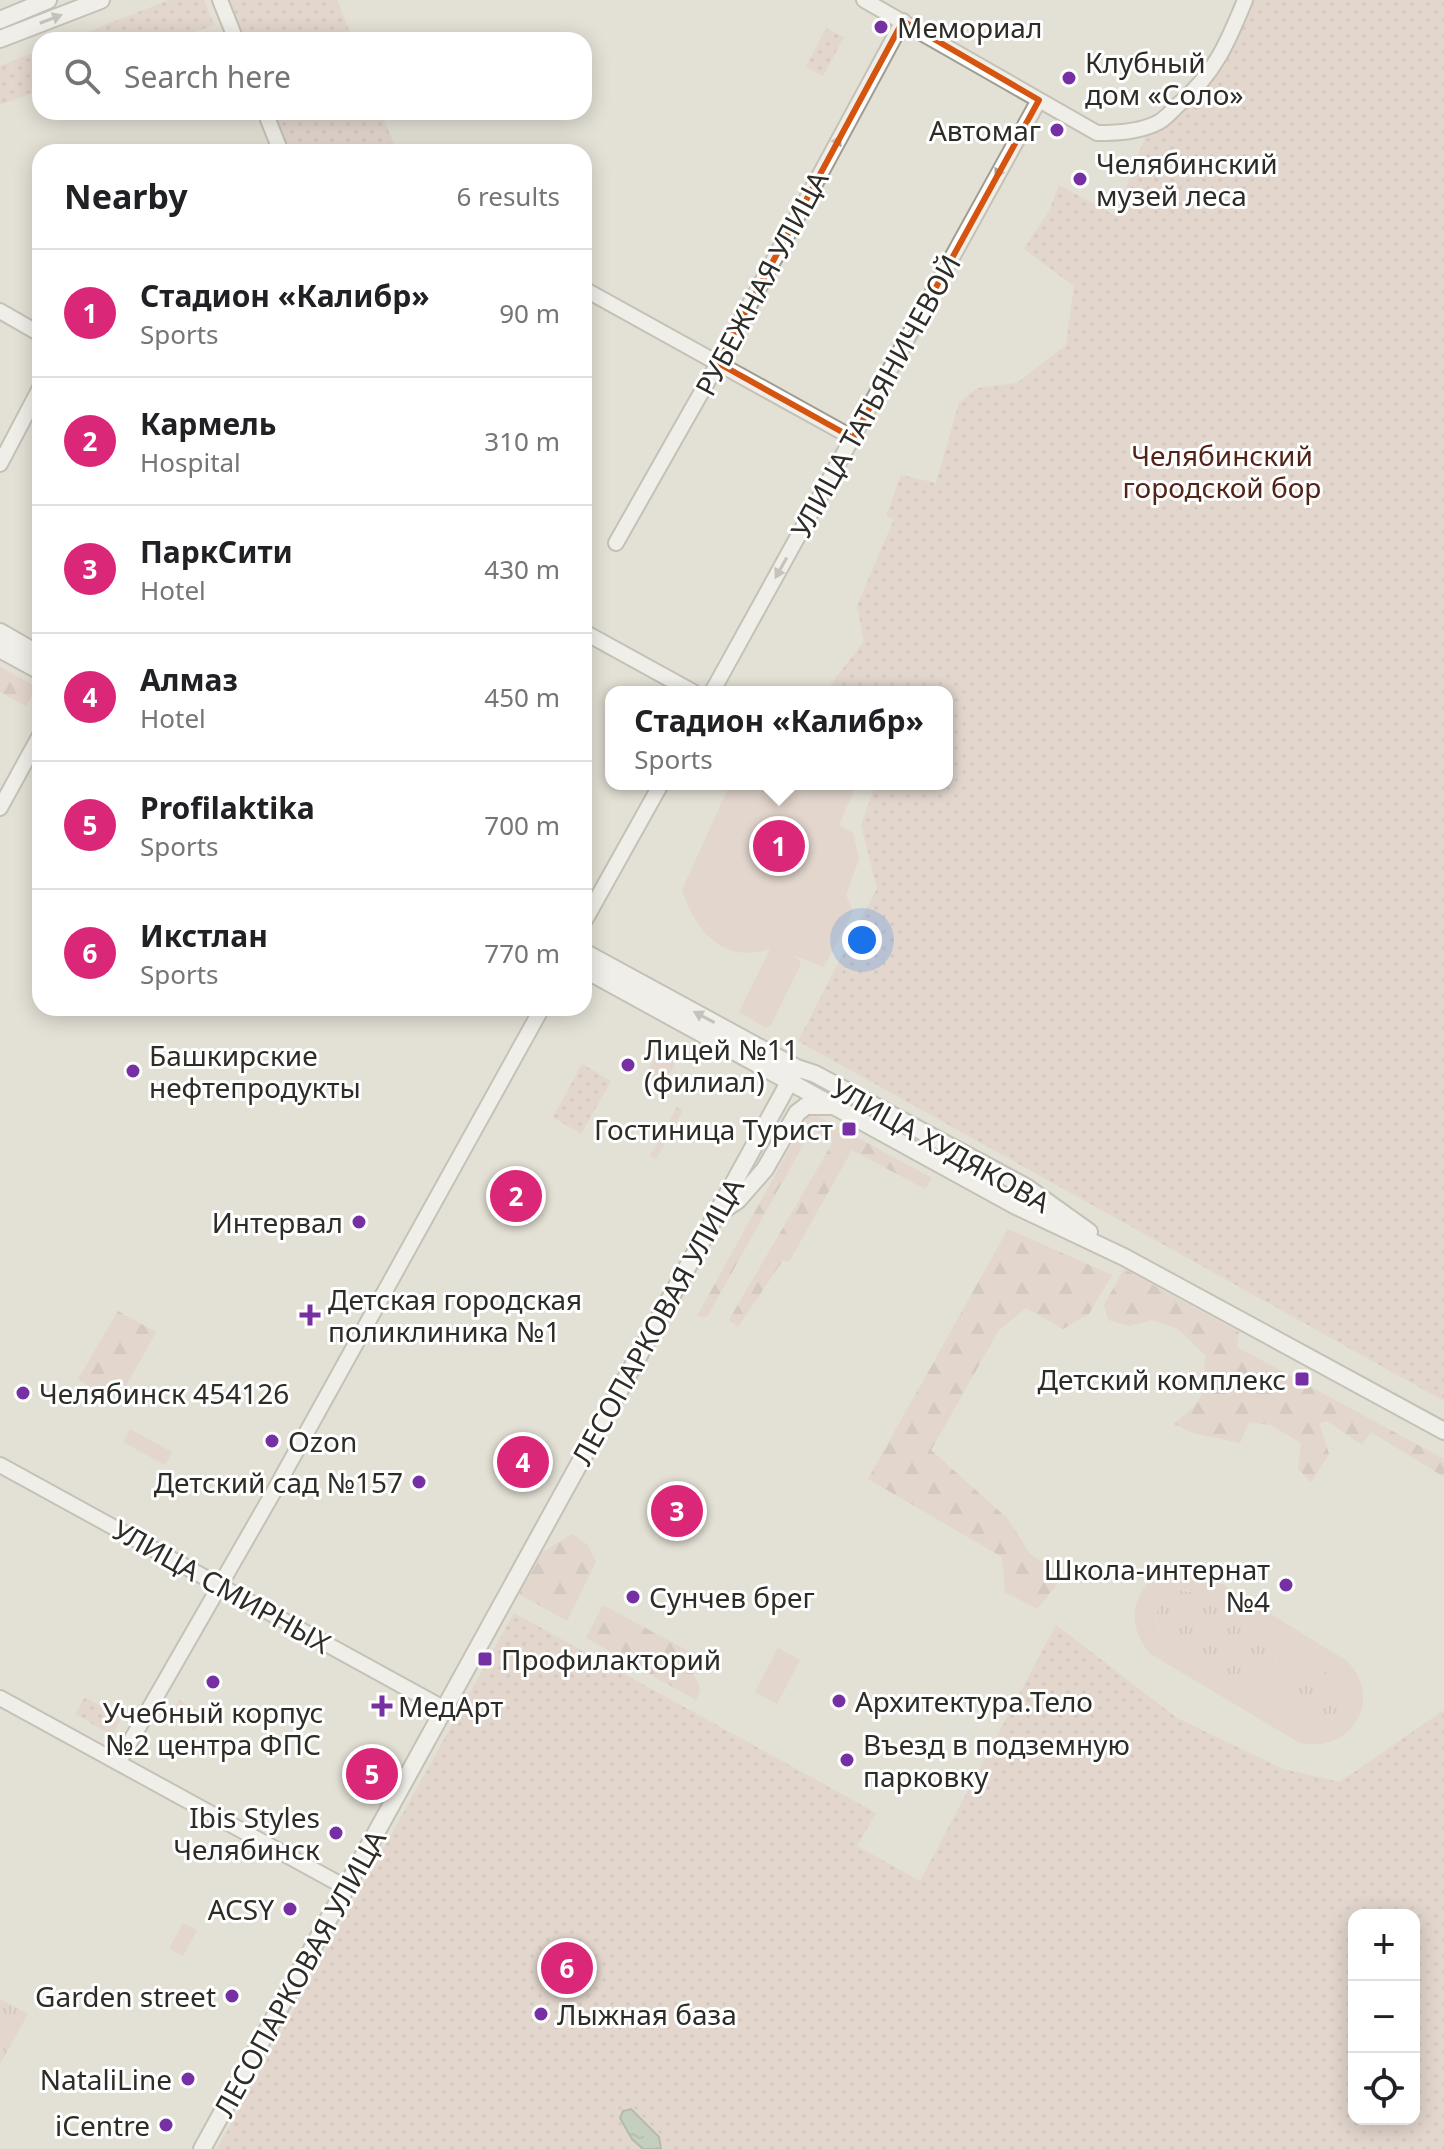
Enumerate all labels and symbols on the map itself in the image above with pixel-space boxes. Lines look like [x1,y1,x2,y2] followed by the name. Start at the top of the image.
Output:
[897,8,1042,46] place label: Мемориал
[39,12,63,25] one-way arrow
[872,18,890,36] marker: Мемориал
[1085,43,1244,113] place label: Клубный дом «Соло»
[1060,69,1078,87] marker: Клубный дом «Соло»
[929,111,1041,149] place label: Автомаг
[1048,121,1066,139] marker: Автомаг
[828,135,842,158] one-way arrow
[1096,144,1278,214] place label: Челябинский музей леса
[994,157,1008,180] one-way arrow
[686,164,836,402] street label: РУБЕЖНАЯ УЛИЦА
[1071,170,1089,188] marker: Челябинский музей леса
[781,248,969,544] street label: УЛИЦА ТАТЬЯНИЧЕВОЙ
[1123,436,1321,506] park label: Челябинский городской бор
[774,557,788,579] one-way arrow
[753,816,805,876] pin: 1
[842,920,882,960] your location
[692,1011,715,1024] one-way arrow
[644,1030,799,1100] place label: Лицей №11 (филиал)
[149,1036,361,1106] place label: Башкирские нефтепродукты
[619,1056,637,1074] marker: Лицей №11 (филиал)
[124,1062,142,1080] marker: Башкирские нефтепродукты
[825,1069,1057,1221] street label: УЛИЦА ХУДЯКОВА
[594,1110,833,1148] place label: Гостиница Турист
[840,1120,858,1138] marker: Гостиница Турист
[490,1166,542,1226] pin: 2
[562,1171,752,1471] street label: ЛЕСОПАРКОВАЯ УЛИЦА
[212,1203,343,1241] place label: Интервал
[350,1213,368,1231] marker: Интервал
[328,1280,582,1350] place label: Детская городская поликлиника №1
[299,1304,321,1326] marker: Детская городская поликлиника №1
[1038,1360,1286,1398] place label: Детский комплекс
[1293,1370,1311,1388] marker: Детский комплекс
[39,1374,289,1412] place label: Челябинск 454126
[14,1384,32,1402] marker: Челябинск 454126
[288,1422,357,1460] place label: Ozon
[263,1432,281,1450] marker: Ozon
[497,1432,549,1492] pin: 4
[154,1463,403,1501] place label: Детский сад №157
[410,1473,428,1491] marker: Детский сад №157
[651,1481,703,1541] pin: 3
[106,1510,338,1662] street label: УЛИЦА СМИРНЫХ
[1044,1550,1270,1620] place label: Школа-интернат №4
[1277,1576,1295,1594] marker: Школа-интернат №4
[649,1578,815,1616] place label: Сунчев брег
[624,1588,642,1606] marker: Сунчев брег
[501,1640,721,1678] place label: Профилакторий
[476,1650,494,1668] marker: Профилакторий
[204,1673,222,1691] marker: Учебный корпус №2 центра ФПС
[855,1682,1093,1720] place label: Архитектура.Тело
[398,1687,503,1725] place label: МедАрт
[830,1692,848,1710] marker: Архитектура.Тело
[103,1693,323,1763] place label: Учебный корпус №2 центра ФПС
[373,1697,391,1715] marker: МедАрт
[863,1725,1130,1795] place label: Въезд в подземную парковку
[346,1744,398,1804] pin: 5
[838,1751,856,1769] marker: Въезд в подземную парковку
[173,1798,320,1868] place label: Ibis Styles Челябинск
[204,1823,394,2123] street label: ЛЕСОПАРКОВАЯ УЛИЦА
[327,1824,345,1842] marker: Ibis Styles Челябинск
[208,1890,274,1928] place label: ACSY
[281,1900,299,1918] marker: ACSY
[541,1938,593,1998] pin: 6
[35,1977,216,2015] place label: Garden street
[223,1987,241,2005] marker: Garden street
[557,1995,737,2033] place label: Лыжная база
[532,2005,550,2023] marker: Лыжная база
[40,2060,172,2098] place label: NataliLine
[179,2070,197,2088] marker: NataliLine
[55,2106,150,2144] place label: iCentre
[157,2116,175,2134] marker: iCentre

